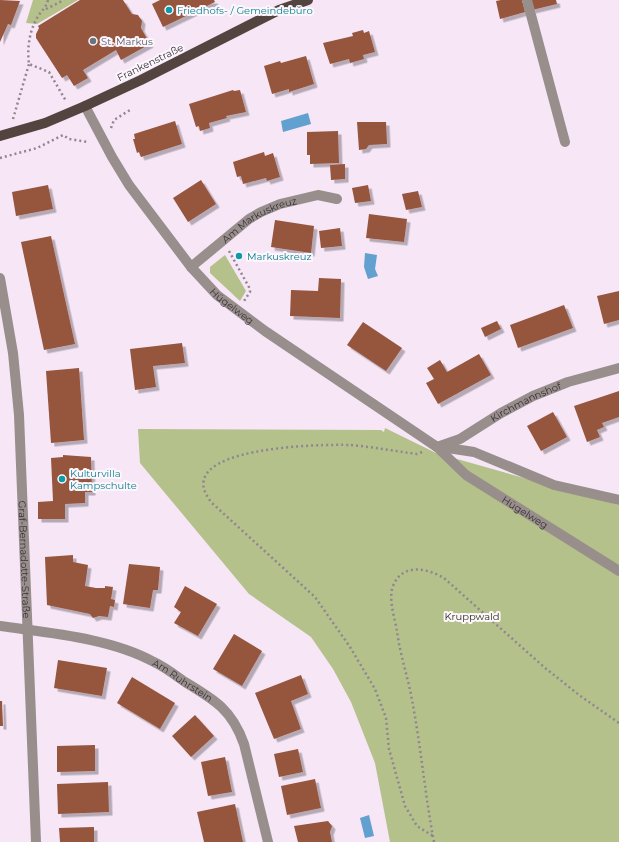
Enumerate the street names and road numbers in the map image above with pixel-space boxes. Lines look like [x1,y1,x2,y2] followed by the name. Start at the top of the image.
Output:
[115,41,186,84] street label: Frankenstraße
[219,194,298,246] street label: Am Markuskreuz
[207,285,256,327] street label: Hügelweg
[488,379,564,425] street label: Kirchmannshof
[499,493,550,532] street label: Hügelweg
[15,500,33,619] street label: Graf-Bernadotte-Straße
[150,656,215,705] street label: Am Ruhrstein

